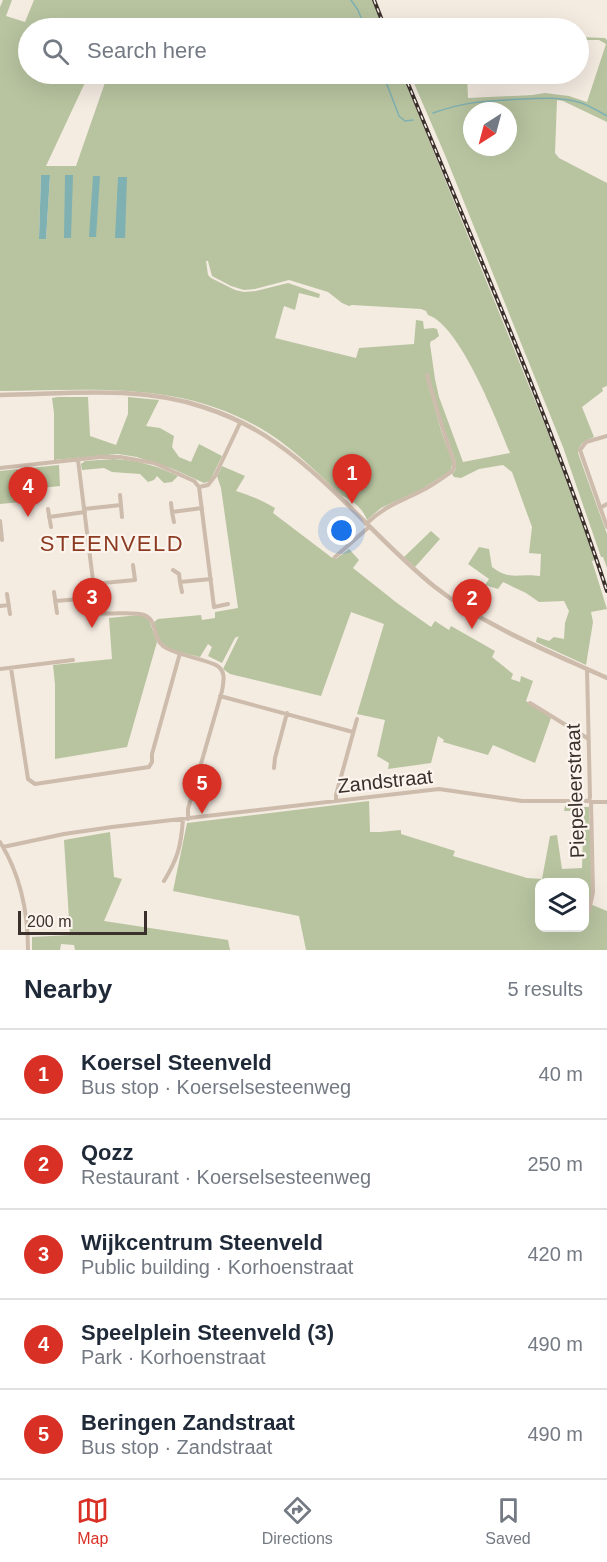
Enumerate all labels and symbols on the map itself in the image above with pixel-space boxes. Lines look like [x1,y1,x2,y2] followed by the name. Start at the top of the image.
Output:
[463,102,517,156] north arrow
[332,454,372,504] pin: 1
[9,468,48,517] pin: 4
[327,516,356,545] your location
[40,531,184,556] district label: STEENVELD
[72,578,112,628] pin: 3
[452,580,492,629] pin: 2
[562,723,588,859] street label: Piepeleerstraat
[182,764,222,814] pin: 5
[336,765,434,797] street label: Zandstraat
[18,908,147,935] scale bar

